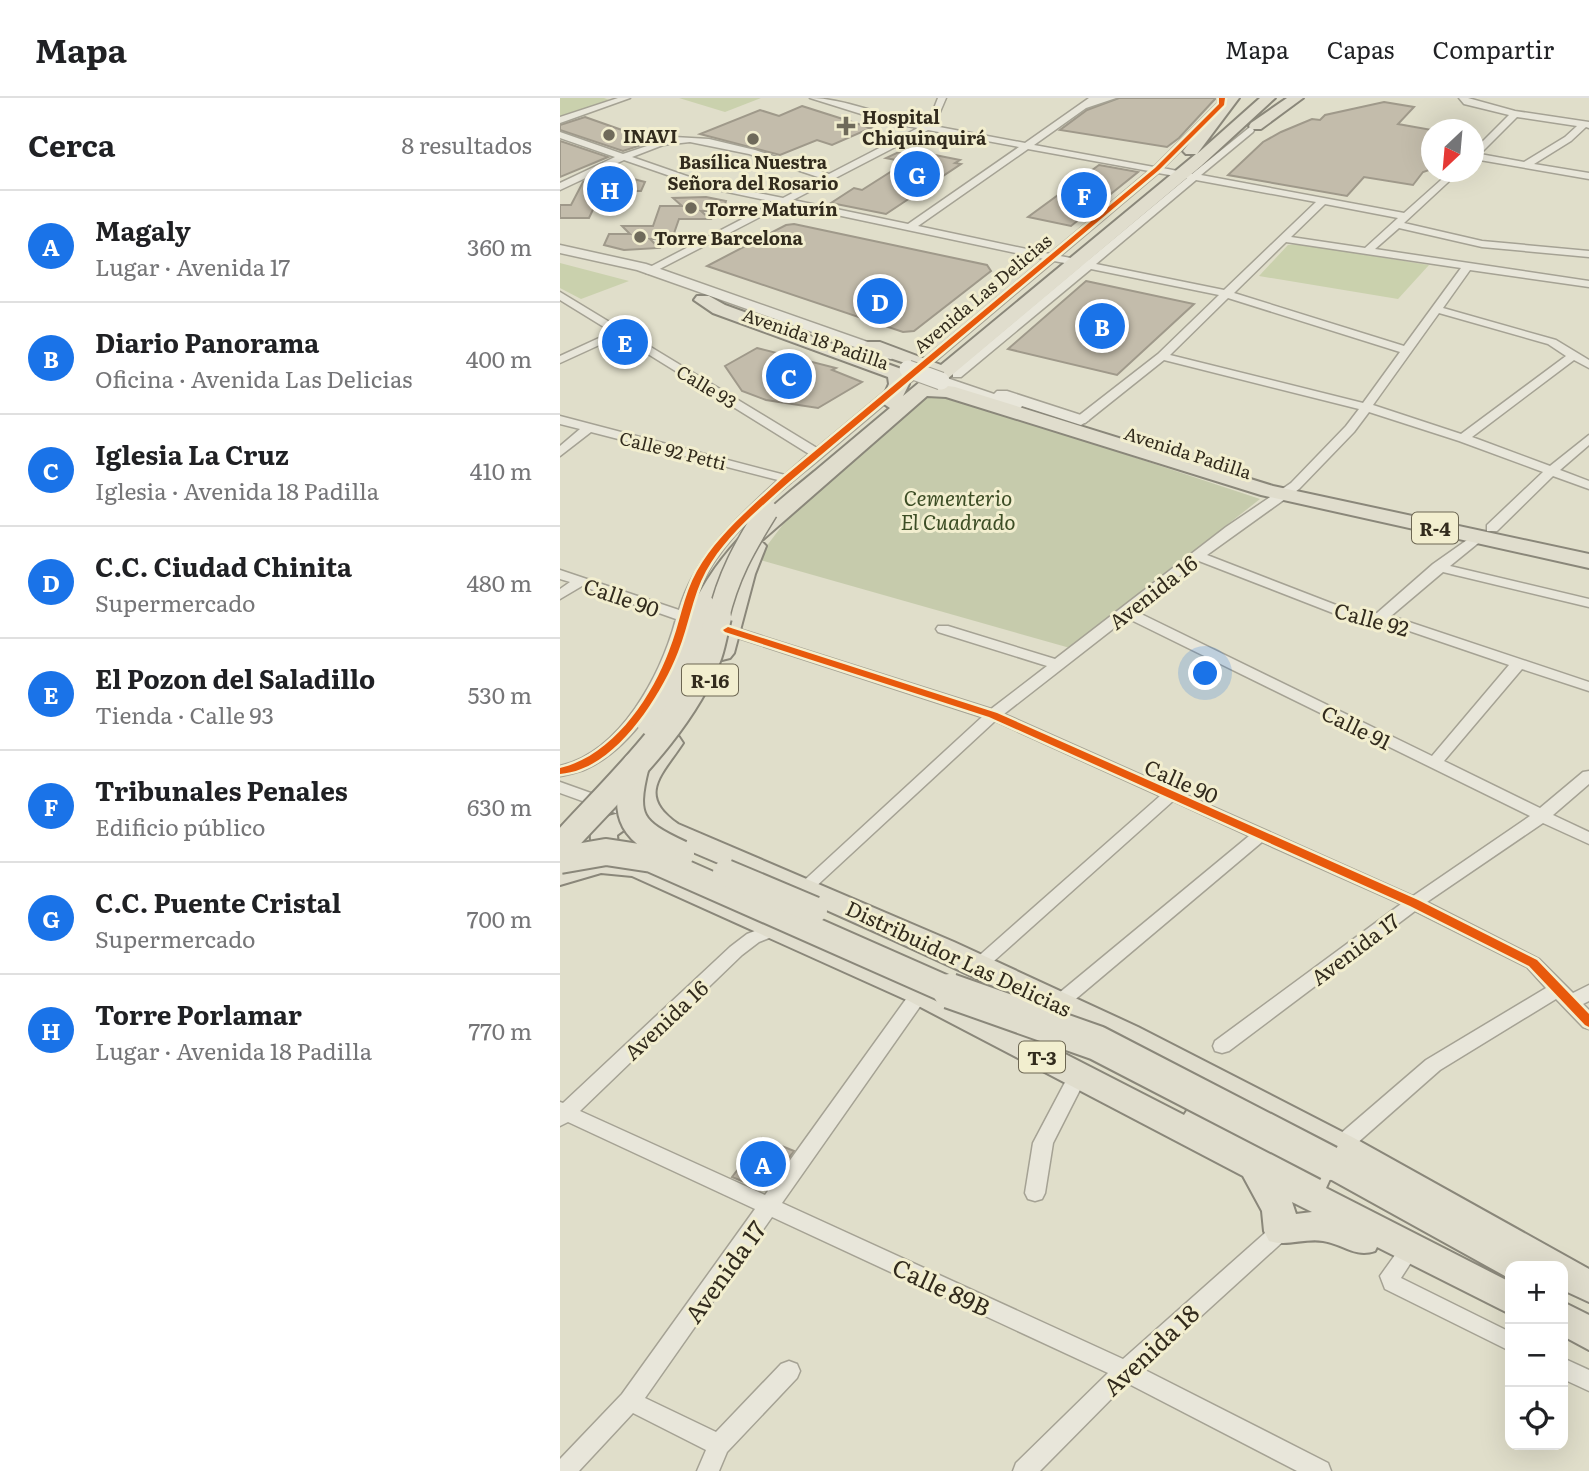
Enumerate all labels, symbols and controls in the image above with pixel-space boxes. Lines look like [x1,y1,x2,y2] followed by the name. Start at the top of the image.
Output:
[35,24,127,73] text: Mapa
[1225,31,1289,66] text: Mapa
[1327,31,1394,66] text: Capas
[1432,31,1554,66] text: Compartir
[862,103,987,151] place label: Hospital Chiquinquirá
[836,116,856,136] marker: Hospital Chiquinquirá
[1421,119,1484,182] north arrow
[28,122,115,166] text: Cerca
[623,122,677,149] place label: INAVI
[401,127,532,161] text: 8 resultados
[601,127,617,143] marker: INAVI
[745,131,761,147] marker: Basílica Nuestra Señora del Rosario
[668,148,838,196] place label: Basílica Nuestra Señora del Rosario
[894,148,940,200] pin: G
[587,163,633,215] pin: H
[1061,169,1107,221] pin: F
[705,195,838,222] place label: Torre Maturín
[683,200,699,216] marker: Torre Maturín
[95,210,191,249] text: Magaly
[654,224,803,251] place label: Torre Barcelona
[907,227,1057,359] street label: Avenida Las Delicias
[42,229,60,263] text: A
[467,229,532,263] text: 360 m
[632,229,648,245] marker: Torre Barcelona
[95,249,290,283] text: Lugar · Avenida 17
[857,275,903,327] pin: D
[739,300,893,376] street label: Avenida 18 Padilla
[1079,300,1125,352] pin: B
[602,316,648,368] pin: E
[95,322,319,361] text: Diario Panorama
[43,341,59,375] text: B
[466,341,532,375] text: 400 m
[766,350,812,402] pin: C
[672,357,742,415] street label: Calle 93
[95,361,412,395] text: Oficina · Avenida Las Delicias
[1121,419,1255,485] street label: Avenida Padilla
[617,424,729,476] street label: Calle 92 Petti
[95,434,289,473] text: Iglesia La Cruz
[43,453,59,487] text: C
[470,453,532,487] text: 410 m
[95,473,379,507] text: Iglesia · Avenida 18 Padilla
[900,481,1016,536] park label: Cementerio El Cuadrado
[1412,512,1458,544] road number: R-4
[95,546,352,585] text: C.C. Ciudad Chinita
[1101,546,1203,636] street label: Avenida 16
[42,565,60,599] text: D
[466,565,532,599] text: 480 m
[580,569,664,623] street label: Calle 90
[95,585,255,619] text: Supermercado
[1331,593,1413,643] street label: Calle 92
[1188,656,1222,690] your location
[95,658,375,697] text: El Pozon del Saladillo
[682,664,738,695] road number: R-16
[43,677,59,711] text: E
[468,677,532,711] text: 530 m
[1317,696,1398,756] street label: Calle 91
[95,697,274,731] text: Tienda · Calle 93
[1140,750,1224,810] street label: Calle 90
[95,770,348,809] text: Tribunales Penales
[44,789,58,823] text: F
[467,789,532,823] text: 630 m
[95,809,265,843] text: Edificio público
[95,882,341,921] text: C.C. Puente Cristal
[841,891,1077,1023] street label: Distribuidor Las Delicias
[42,901,60,935] text: G
[467,901,532,935] text: 700 m
[1303,904,1405,992] street label: Avenida 17
[95,921,255,955] text: Supermercado
[616,972,714,1066] street label: Avenida 16
[95,994,302,1033] text: Torre Porlamar
[41,1013,61,1047] text: H
[468,1013,532,1047] text: 770 m
[95,1033,372,1067] text: Lugar · Avenida 18 Padilla
[1019,1042,1065,1072] road number: T-3
[740,1138,786,1190] pin: A
[675,1213,773,1329] street label: Avenida 17
[887,1248,997,1324] street label: Calle 89B
[1505,1261,1568,1450] map controls
[1505,1261,1568,1324] button: +
[1094,1295,1206,1403] street label: Avenida 18
[1505,1324,1568,1387] button: −
[1505,1387,1568,1450] button: locate

